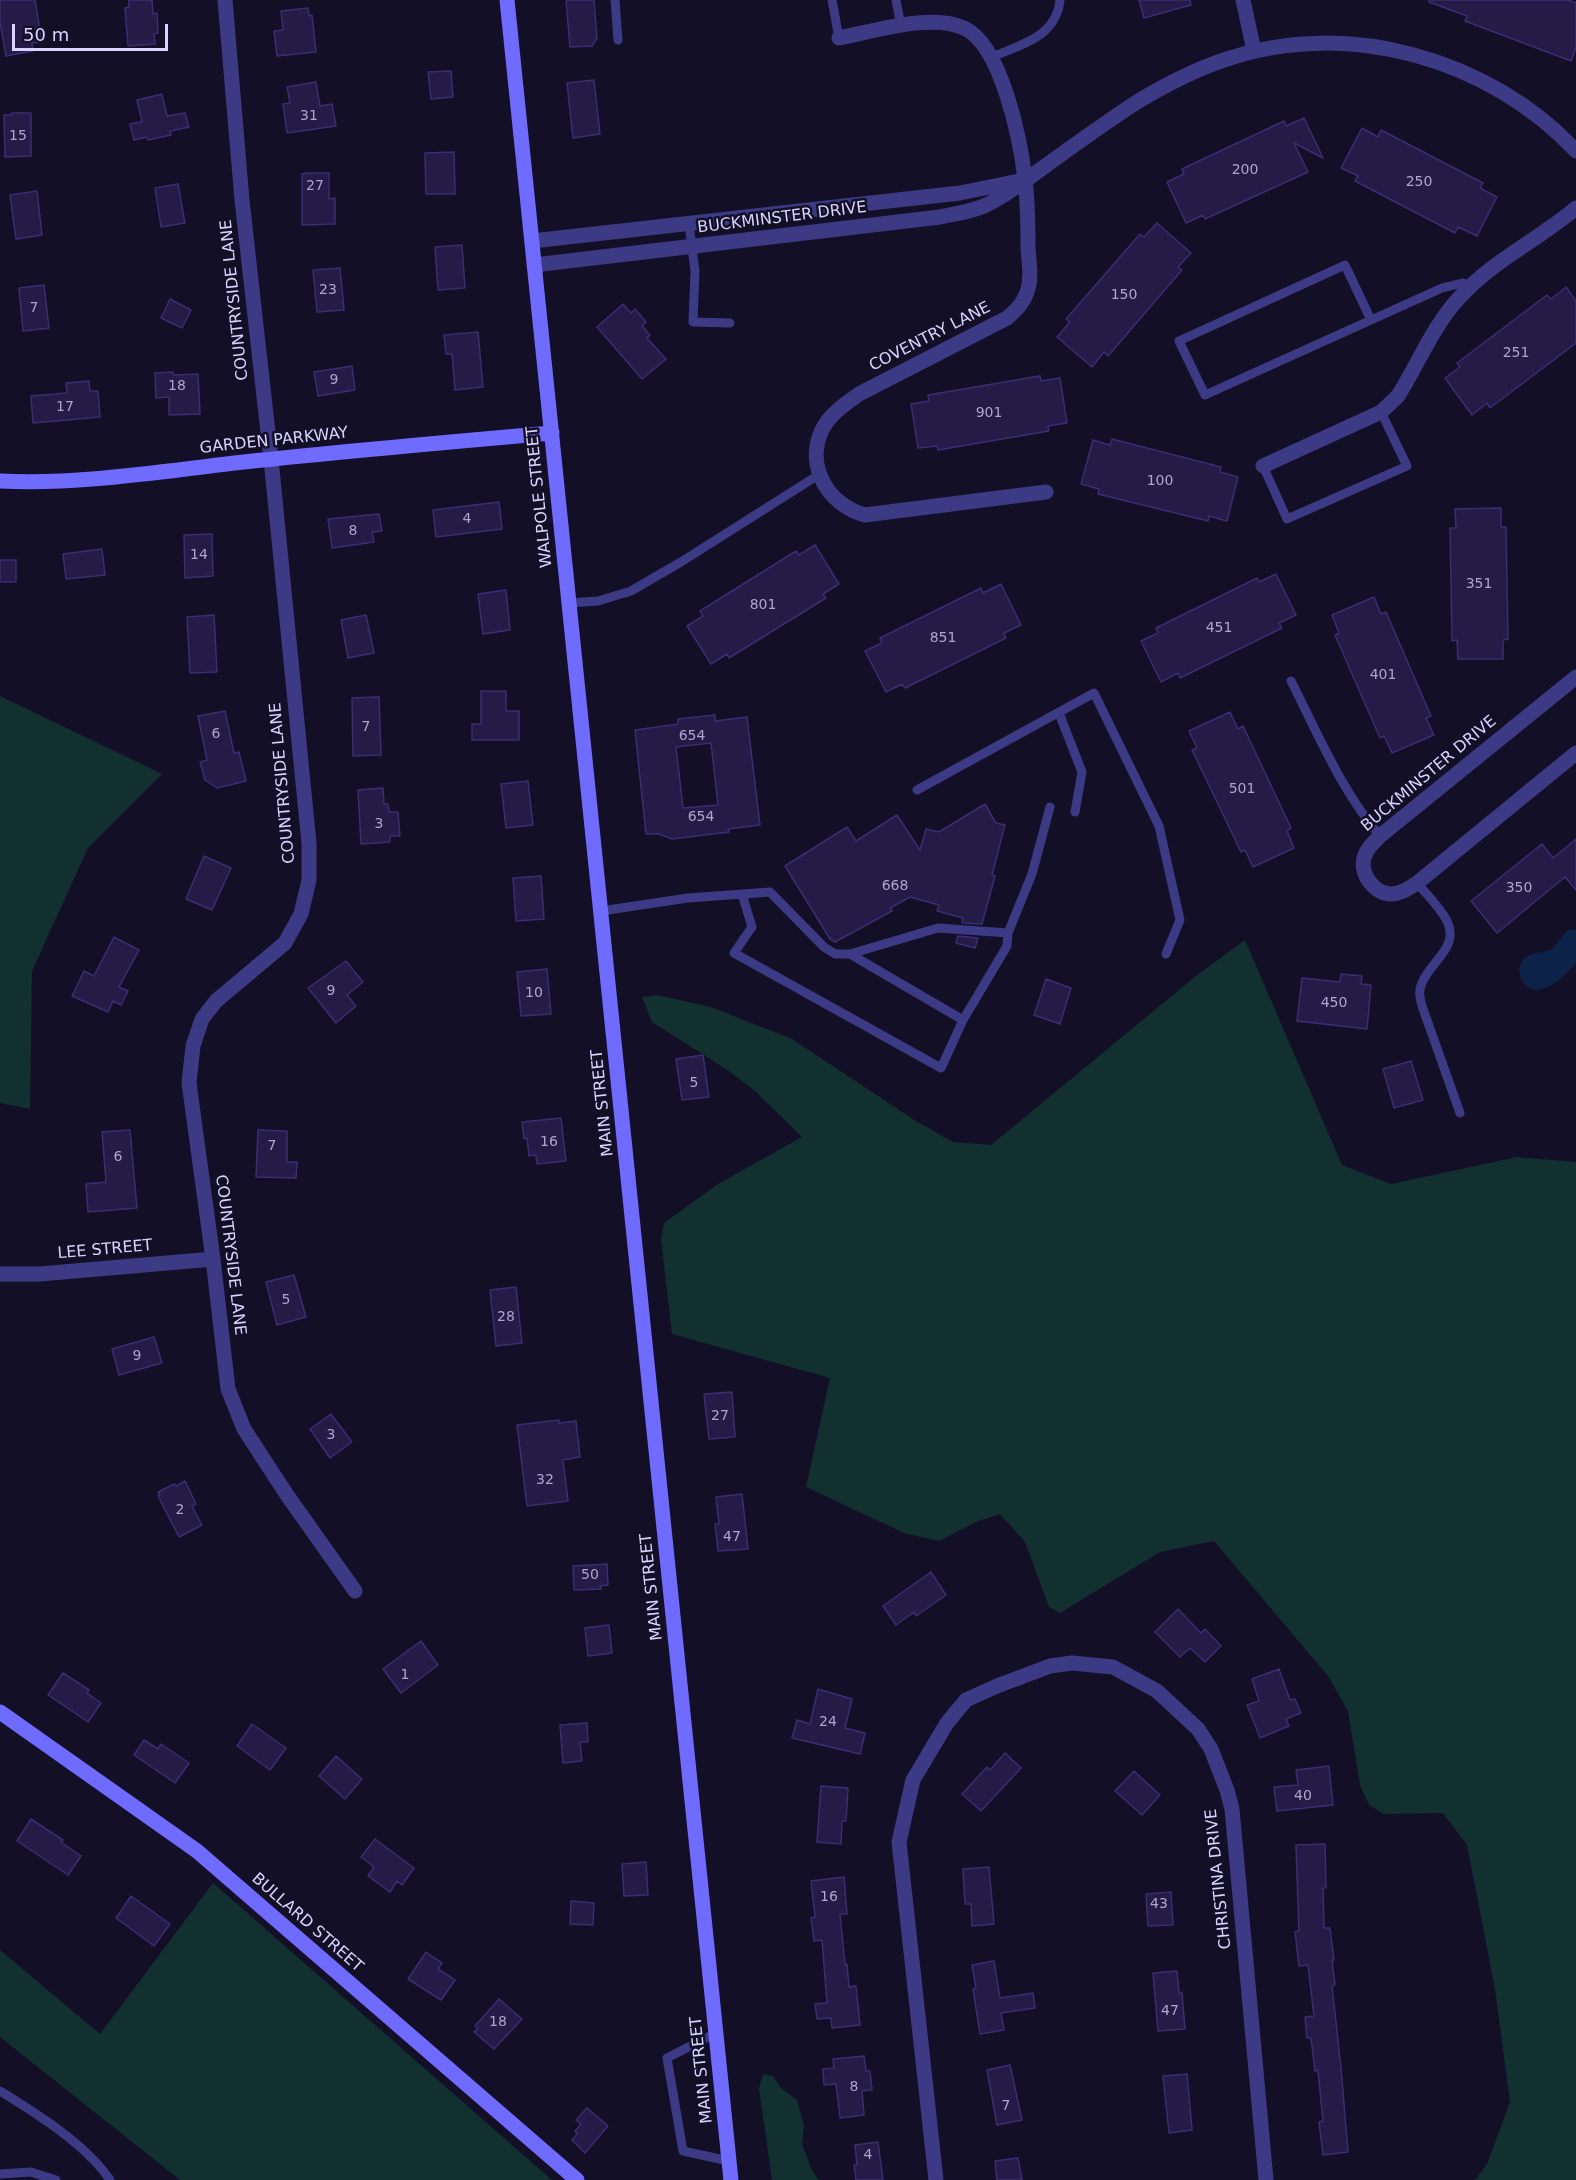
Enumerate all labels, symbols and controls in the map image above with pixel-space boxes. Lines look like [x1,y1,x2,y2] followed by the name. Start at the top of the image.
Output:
[15,12,171,50] scale bar
[23,24,69,45] text: 50 m
[300,108,318,124] house number: 31
[9,128,27,144] house number: 15
[1232,162,1258,178] house number: 200
[1406,174,1432,190] house number: 250
[306,178,324,194] house number: 27
[696,198,868,238] street label: BUCKMINSTER DRIVE
[217,219,253,381] street label: COUNTRYSIDE LANE
[319,282,337,298] house number: 23
[1111,287,1137,303] house number: 150
[866,298,994,376] street label: COVENTRY LANE
[30,300,38,316] house number: 7
[1503,345,1529,361] house number: 251
[330,372,338,388] house number: 9
[168,378,186,394] house number: 18
[56,399,74,415] house number: 17
[976,405,1002,421] house number: 901
[199,424,349,458] street label: GARDEN PARKWAY
[523,425,557,569] street label: WALPOLE STREET
[1147,473,1173,489] house number: 100
[463,511,471,527] house number: 4
[349,523,357,539] house number: 8
[190,547,208,563] house number: 14
[1466,576,1492,592] house number: 351
[750,597,776,613] house number: 801
[1206,620,1232,636] house number: 451
[930,630,956,646] house number: 851
[1370,667,1396,683] house number: 401
[266,702,300,864] street label: COUNTRYSIDE LANE
[1358,712,1500,836] street label: BUCKMINSTER DRIVE
[362,719,370,735] house number: 7
[212,726,220,742] house number: 6
[679,728,705,744] house number: 654
[1229,781,1255,797] house number: 501
[688,809,714,825] house number: 654
[375,816,383,832] house number: 3
[882,878,908,894] house number: 668
[1506,880,1532,896] house number: 350
[327,983,335,999] house number: 9
[525,985,543,1001] house number: 10
[1321,995,1347,1011] house number: 450
[588,1049,618,1157] street label: MAIN STREET
[690,1075,698,1091] house number: 5
[540,1134,558,1150] house number: 16
[268,1138,276,1154] house number: 7
[114,1149,122,1165] house number: 6
[211,1174,249,1336] street label: COUNTRYSIDE LANE
[57,1236,153,1264] street label: LEE STREET
[282,1292,290,1308] house number: 5
[497,1309,515,1325] house number: 28
[133,1348,141,1364] house number: 9
[711,1408,729,1424] house number: 27
[327,1427,335,1443] house number: 3
[536,1472,554,1488] house number: 32
[176,1502,184,1518] house number: 2
[723,1529,741,1545] house number: 47
[637,1533,667,1641] street label: MAIN STREET
[581,1567,599,1583] house number: 50
[401,1667,409,1683] house number: 1
[819,1714,837,1730] house number: 24
[1294,1788,1312,1804] house number: 40
[1202,1808,1236,1950] street label: CHRISTINA DRIVE
[247,1869,367,1977] street label: BULLARD STREET
[820,1889,838,1905] house number: 16
[1150,1896,1168,1912] house number: 43
[1161,2003,1179,2019] house number: 47
[489,2014,507,2030] house number: 18
[687,2016,717,2124] street label: MAIN STREET
[850,2079,858,2095] house number: 8
[1002,2098,1010,2114] house number: 7
[864,2147,872,2163] house number: 4

